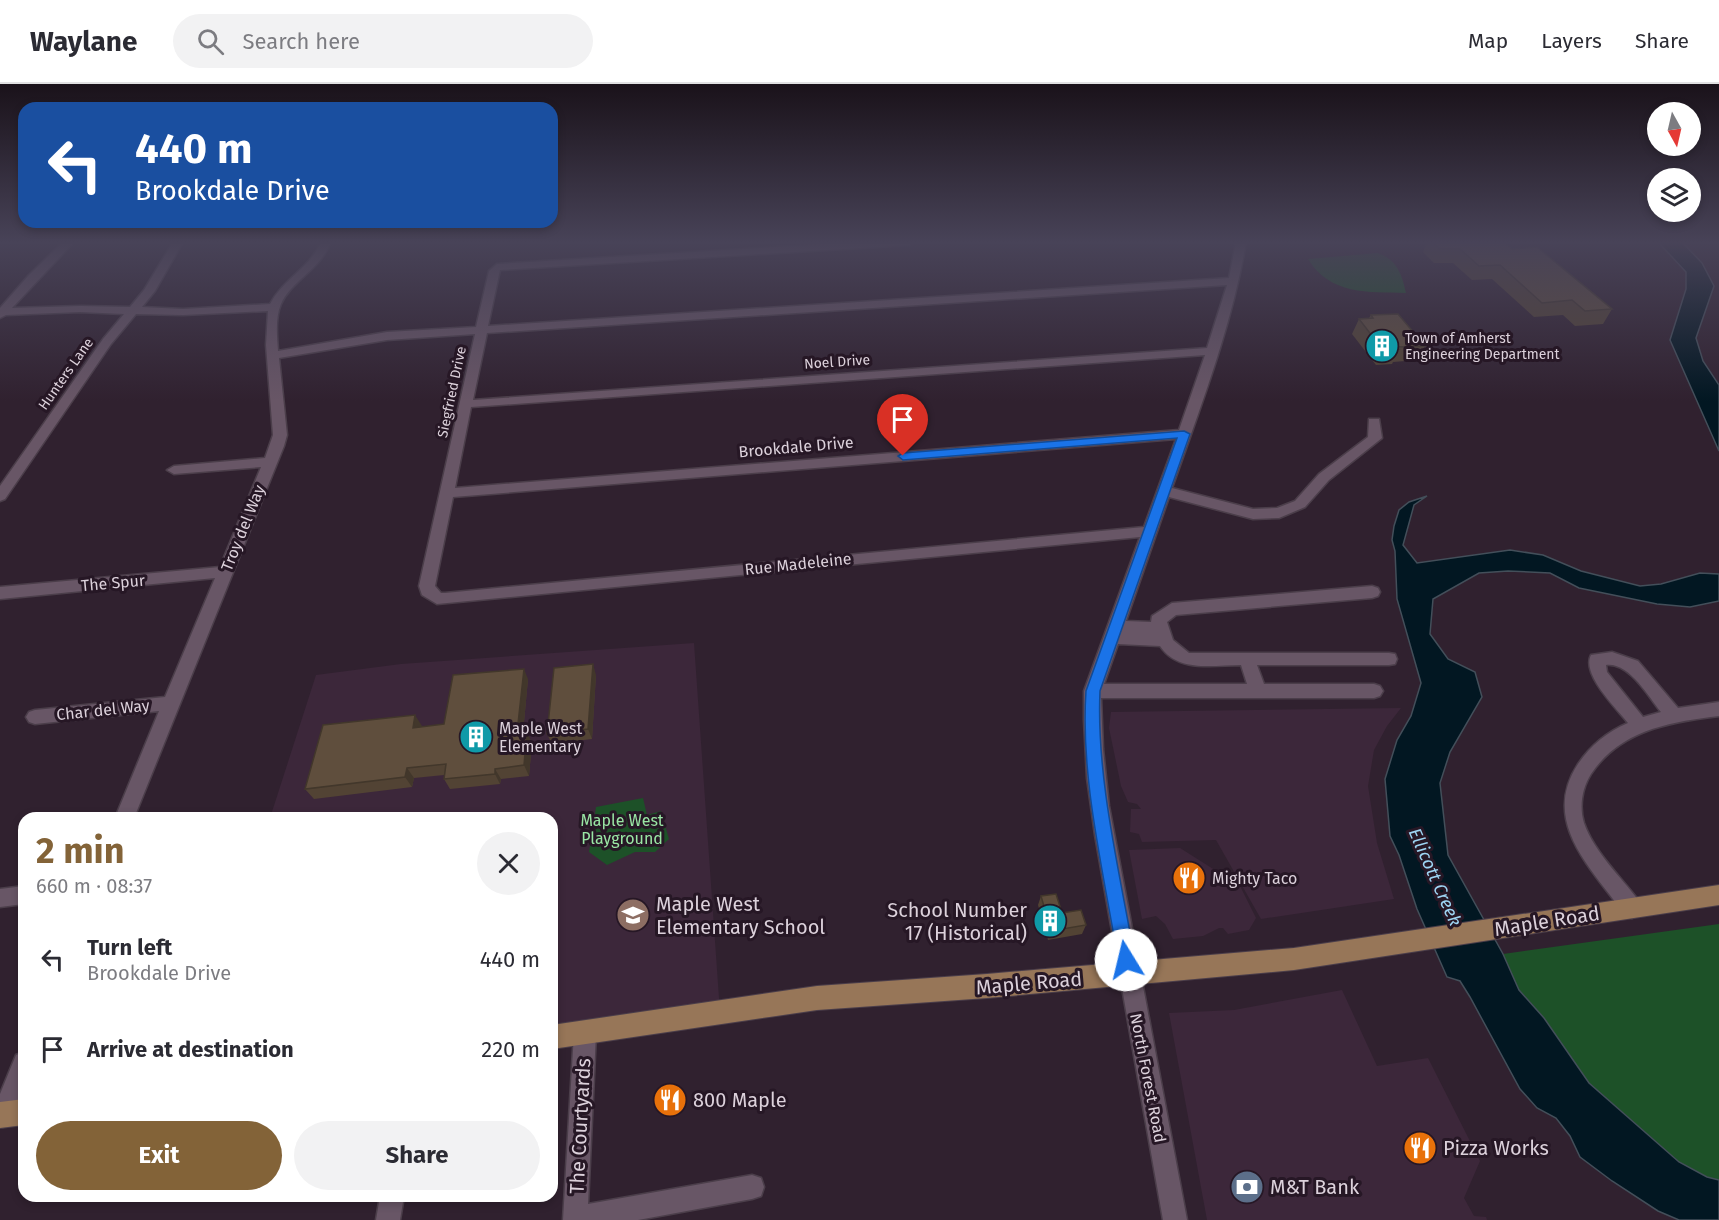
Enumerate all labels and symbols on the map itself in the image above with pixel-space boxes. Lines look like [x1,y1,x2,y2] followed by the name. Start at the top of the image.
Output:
[1647,102,1701,156] north arrow
[1364,328,1400,364] building icon: Town of Amherst Engineering Department
[1405,330,1561,363] place label: Town of Amherst Engineering Department
[35,335,97,413] street label: Hunters Lane
[434,345,470,439] street label: Siegfried Drive
[803,351,871,373] street label: Noel Drive
[877,394,928,456] pin
[738,433,854,461] street label: Brookdale Drive
[217,482,269,574] street label: Troy del Way
[744,549,852,579] street label: Rue Madeleine
[80,571,147,595] street label: The Spur
[55,696,151,724] street label: Char del Way
[458,719,494,755] building icon: Maple West Elementary
[499,719,582,756] place label: Maple West Elementary
[580,811,664,848] park label: Maple West Playground
[1404,825,1467,930] water label: Ellicott Creek
[1171,860,1207,896] restaurant icon: Mighty Taco
[1212,869,1297,888] place label: Mighty Taco
[656,892,825,939] place label: Maple West Elementary School
[615,897,651,933] school or university icon: Maple West Elementary School
[887,898,1027,945] place label: School Number 17 (Historical)
[1493,901,1601,941] street label: Maple Road
[1032,903,1068,939] building icon: School Number 17 (Historical)
[1094,928,1158,992] position arrow
[975,966,1083,1000] street label: Maple Road
[1126,1012,1170,1144] street label: North Forest Road
[564,1057,596,1195] street label: The Courtyards
[652,1082,688,1118] restaurant icon: 800 Maple
[693,1088,787,1112] place label: 800 Maple
[1402,1130,1438,1166] restaurant icon: Pizza Works
[1443,1136,1549,1160] place label: Pizza Works
[1229,1169,1265,1205] bank icon: M&T Bank
[1270,1175,1360,1199] place label: M&T Bank

